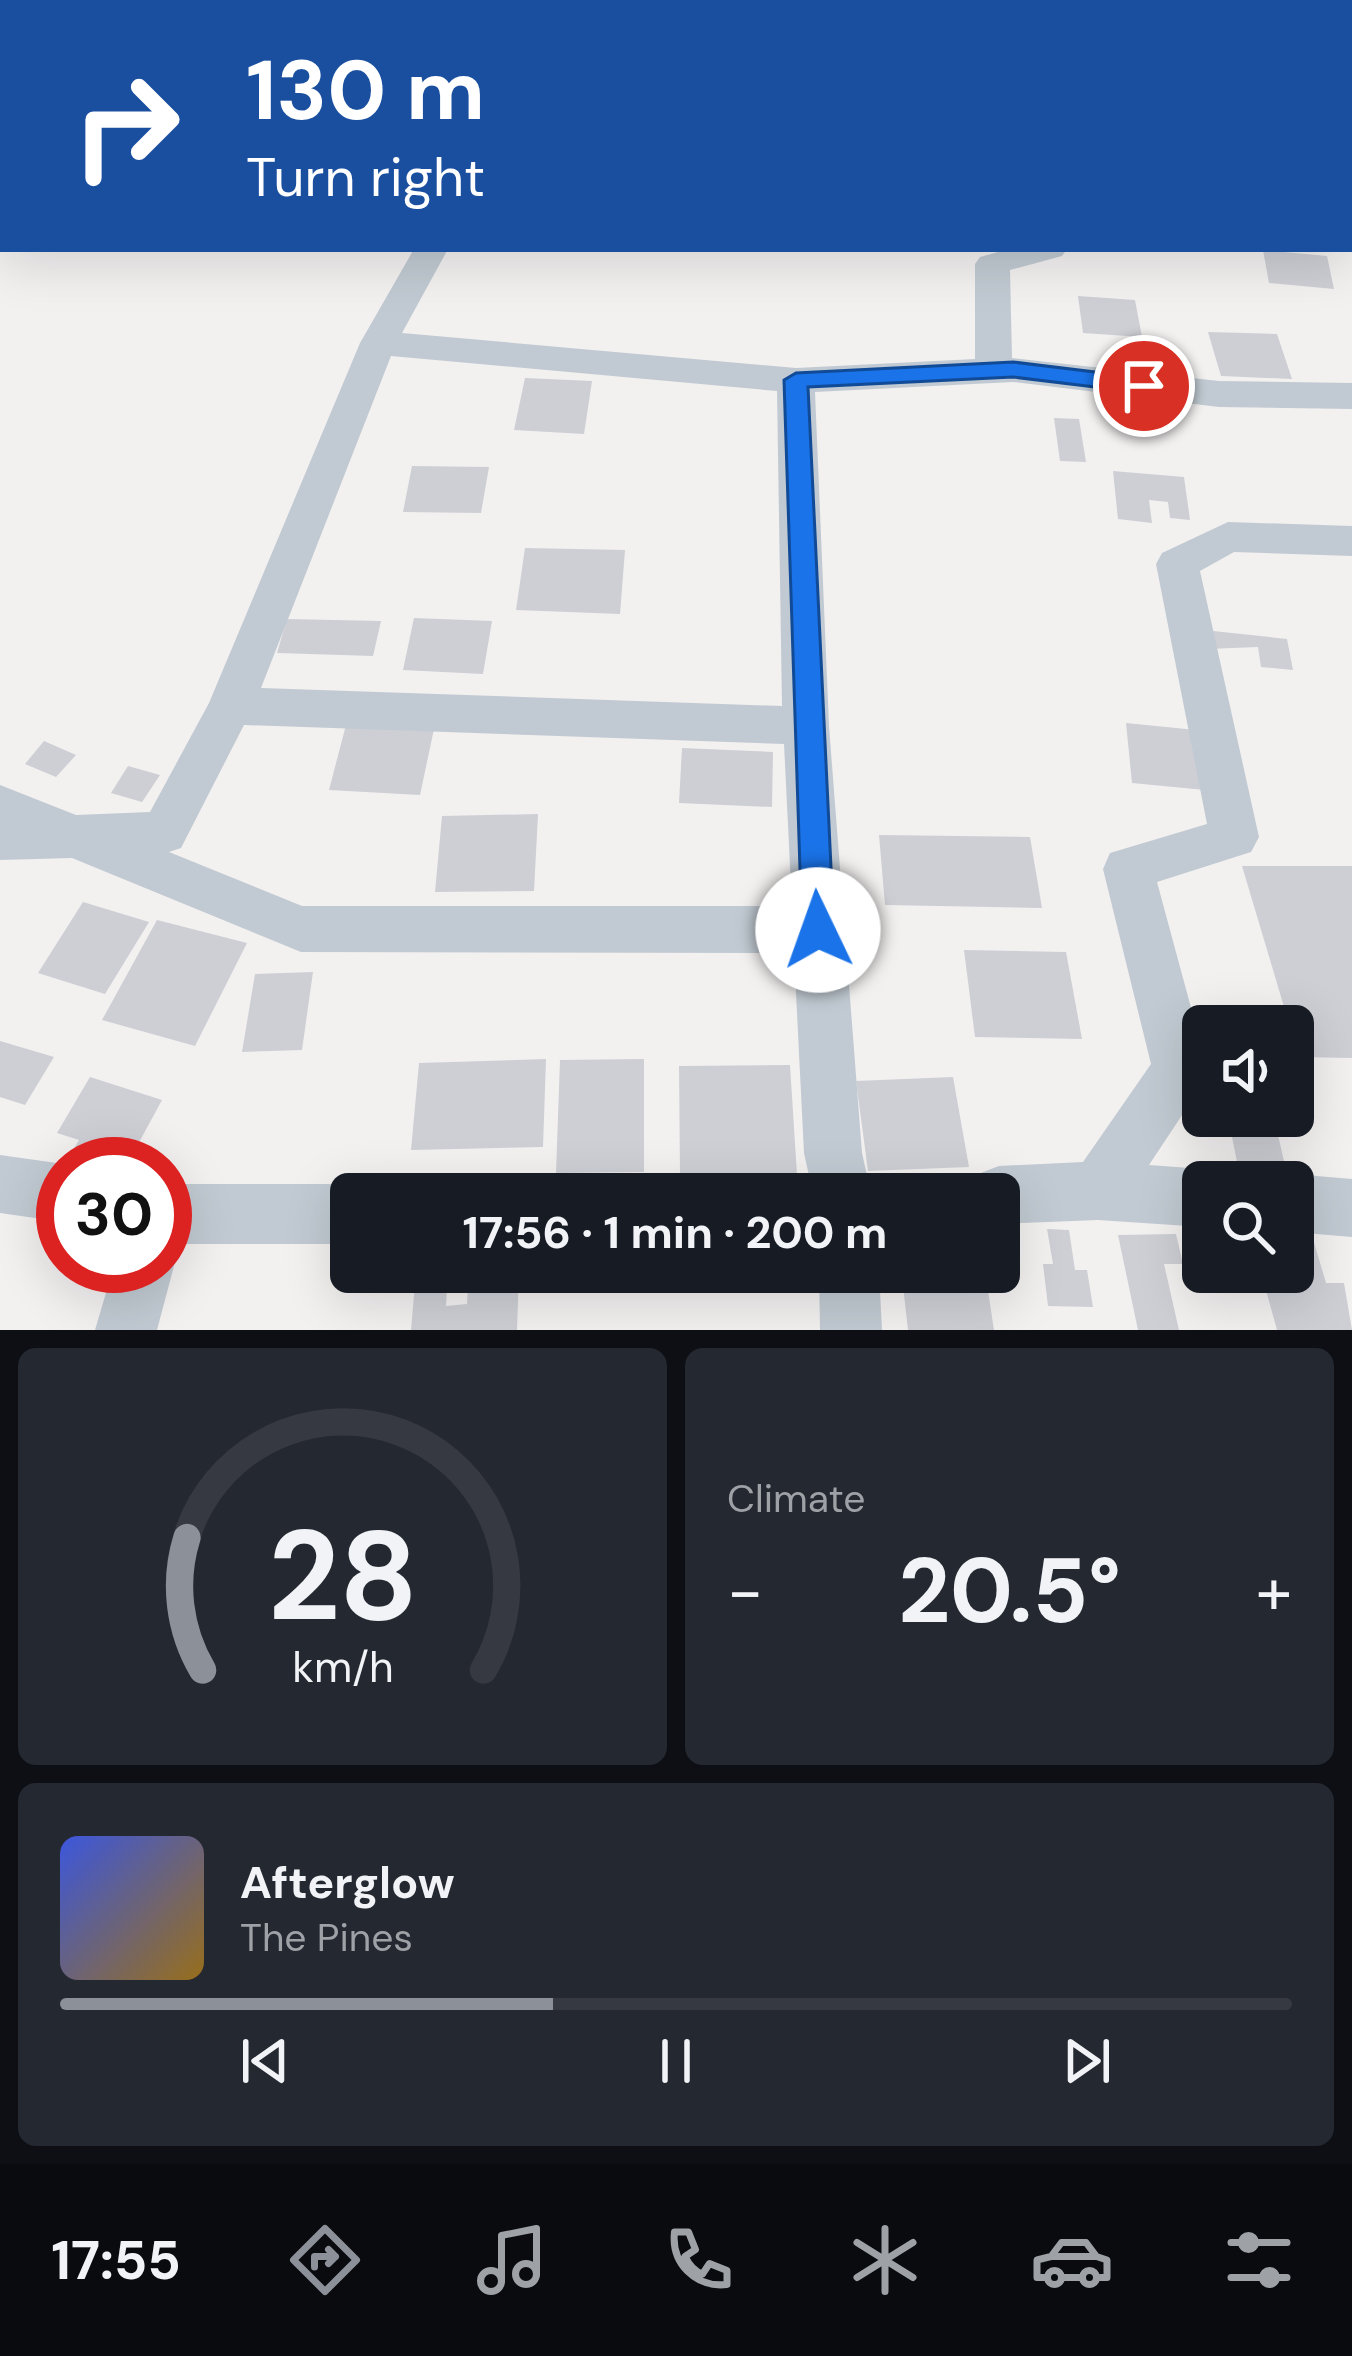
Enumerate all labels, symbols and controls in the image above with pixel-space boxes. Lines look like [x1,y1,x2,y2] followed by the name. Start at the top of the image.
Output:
[246,36,485,145] text: 130 m
[48,48,204,204] icon: right
[246,142,485,213] text: Turn right
[1093,335,1195,437] pin
[1111,353,1177,419] icon: arrive
[755,867,881,993] position arrow
[1182,1005,1314,1293] map controls
[1182,1005,1314,1137] button: sound
[36,1137,192,1293] speed limit sign: 30
[1182,1161,1314,1293] button: search
[463,1203,887,1262] text: 17:56 · 1 min · 200 m
[727,1473,865,1524] text: Climate
[267,1495,418,1658] text: 28
[898,1533,1121,1650] text: 20.5°
[727,1549,763,1634] text: −
[1256,1549,1292,1634] text: +
[292,1638,393,1694] text: km/h
[240,1853,455,1912] text: Afterglow
[240,1912,413,1963] text: The Pines
[232,2028,298,2094] icon: previous
[643,2028,709,2094] icon: pause
[1054,2028,1120,2094] icon: next
[283,2218,367,2302] icon: directions
[470,2218,554,2302] icon: music
[657,2218,741,2302] icon: phone
[843,2218,927,2302] icon: climate
[1030,2218,1114,2302] icon: car
[1217,2218,1301,2302] icon: filters
[51,2225,181,2296] text: 17:55

